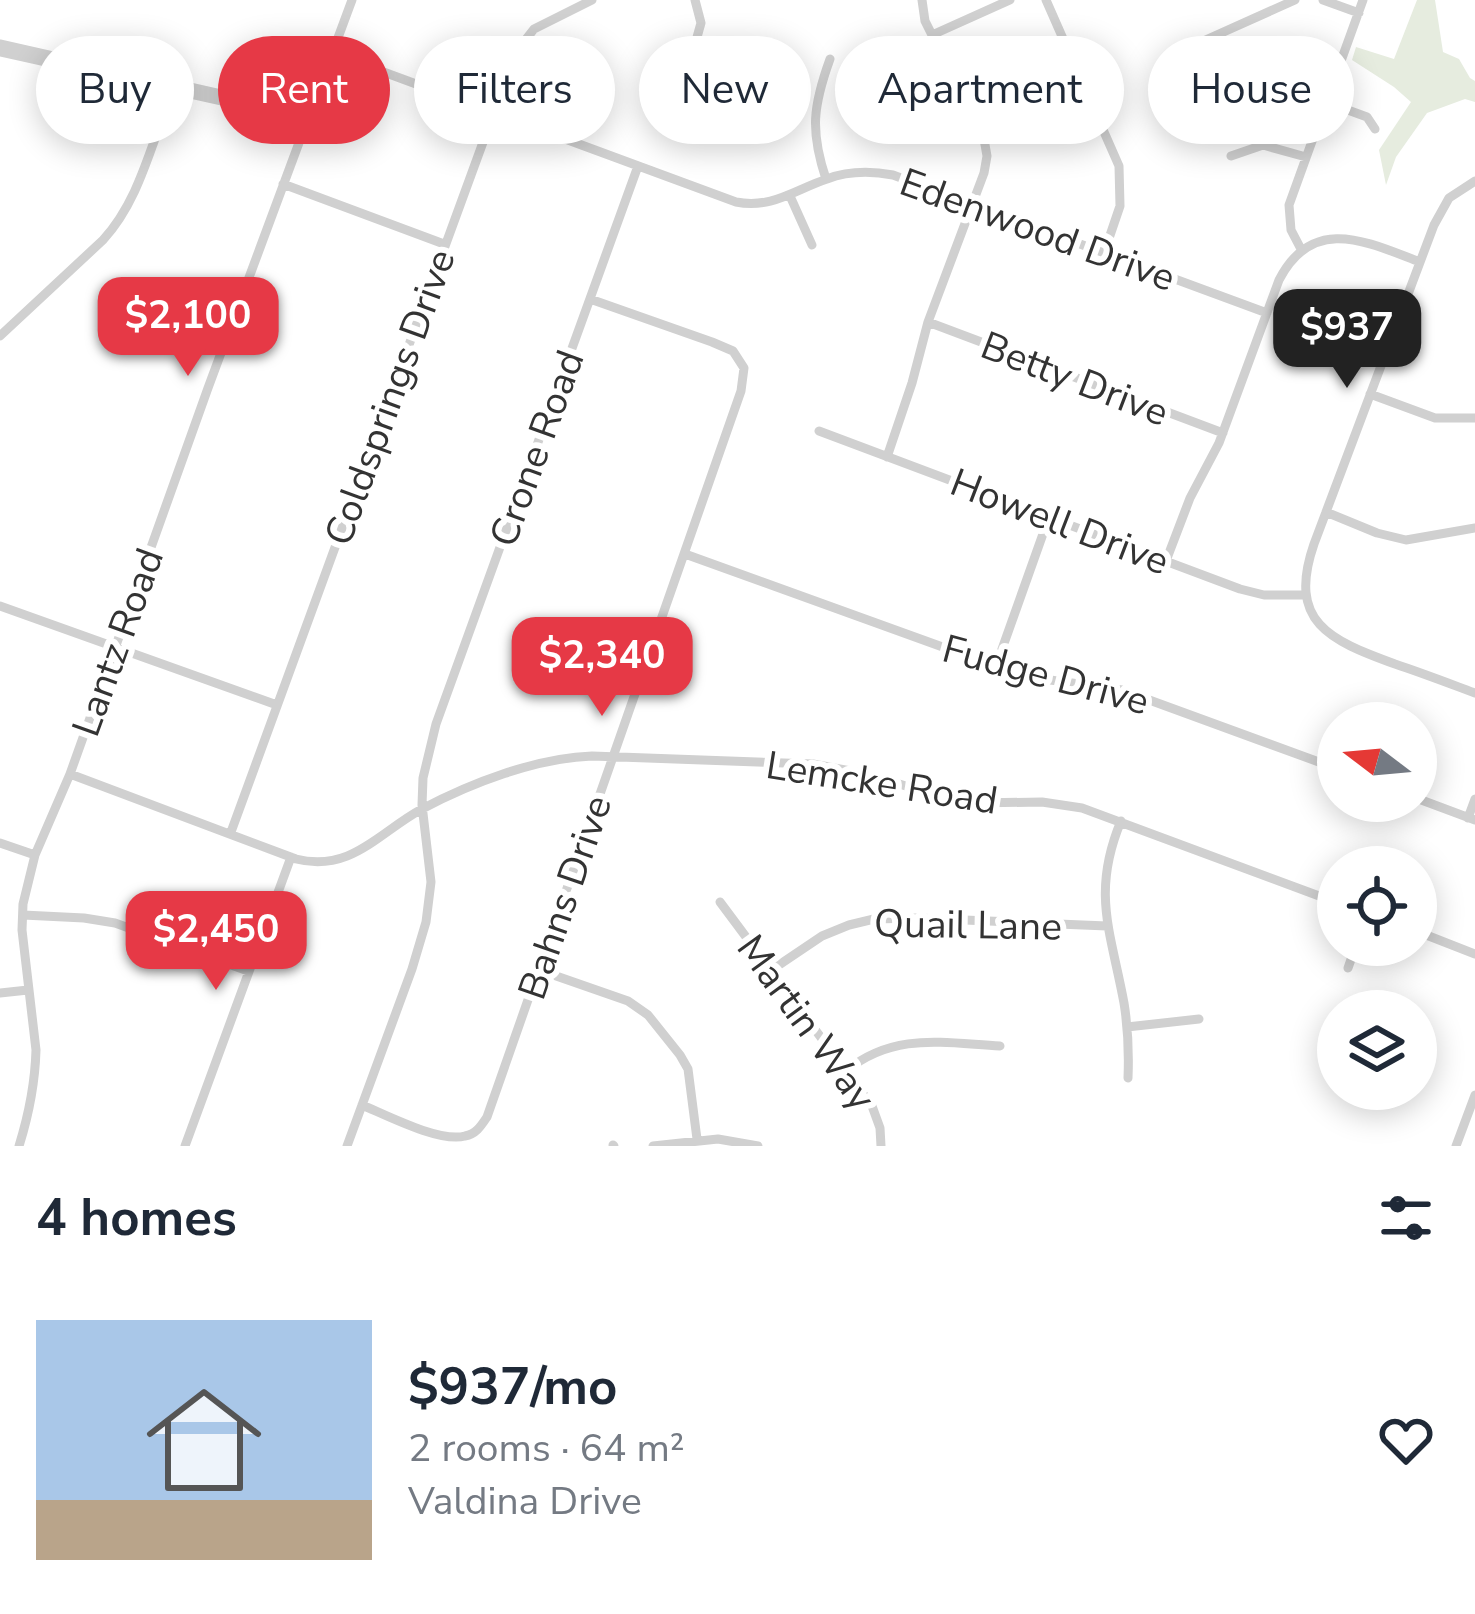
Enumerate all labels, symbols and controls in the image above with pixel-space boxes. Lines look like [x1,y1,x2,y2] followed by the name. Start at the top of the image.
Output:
[36,36,194,144] chip: Buy
[218,36,390,144] chip: Rent
[414,36,615,144] chip: Filters
[639,36,811,144] chip: New
[835,36,1124,144] chip: Apartment
[1148,36,1354,144] chip: House
[893,156,1182,305] street label: Edenwood Drive
[312,242,469,553] street label: Coldsprings Drive
[90,277,286,379] pin: $2,100
[125,289,251,342] text: $2,100
[1276,289,1418,391] pin: $937
[1300,301,1394,354] text: $937
[973,319,1176,439] street label: Betty Drive
[477,343,597,554] street label: Crone Road
[943,456,1176,588] street label: Howell Drive
[60,541,177,744] street label: Lantz Road
[504,617,700,719] pin: $2,340
[937,622,1155,728] street label: Fudge Drive
[539,629,665,682] text: $2,340
[1317,702,1437,822] north arrow
[1317,702,1437,1110] map controls
[762,739,1001,828] street label: Lemcke Road
[506,788,625,1007] street label: Bahns Drive
[1317,846,1437,966] button: locate
[118,891,314,993] pin: $2,450
[874,897,1062,954] street label: Quail Lane
[153,903,279,956] text: $2,450
[724,924,888,1121] street label: Martin Way
[1317,990,1437,1110] button: layers
[36,1183,237,1253] text: 4 homes
[1373,1185,1439,1251] icon: filters
[408,1352,617,1422] text: $937/mo
[132,1368,276,1512] icon: home
[1373,1407,1439,1473] icon: heart
[408,1422,685,1475] text: 2 rooms · 64 m²
[408,1475,642,1528] text: Valdina Drive

